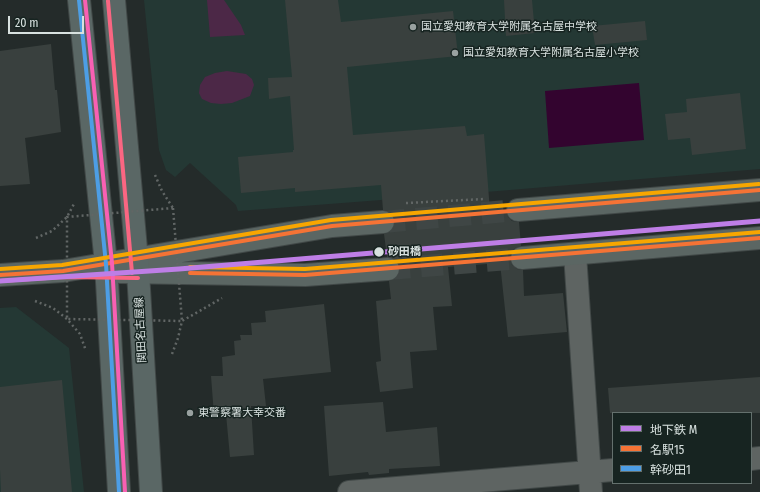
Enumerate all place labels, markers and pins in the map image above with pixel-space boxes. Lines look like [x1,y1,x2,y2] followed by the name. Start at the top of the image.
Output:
[421,20,597,34] place label: 国立愛知教育大学附属名古屋中学校
[408,22,418,32] marker: 国立愛知教育大学附属名古屋中学校
[463,46,639,60] place label: 国立愛知教育大学附属名古屋小学校
[450,48,460,58] marker: 国立愛知教育大学附属名古屋小学校
[372,245,386,259] marker: 砂田橋
[388,245,421,259] place label: 砂田橋
[198,406,286,420] place label: 東警察署大幸交番
[185,408,195,418] marker: 東警察署大幸交番

